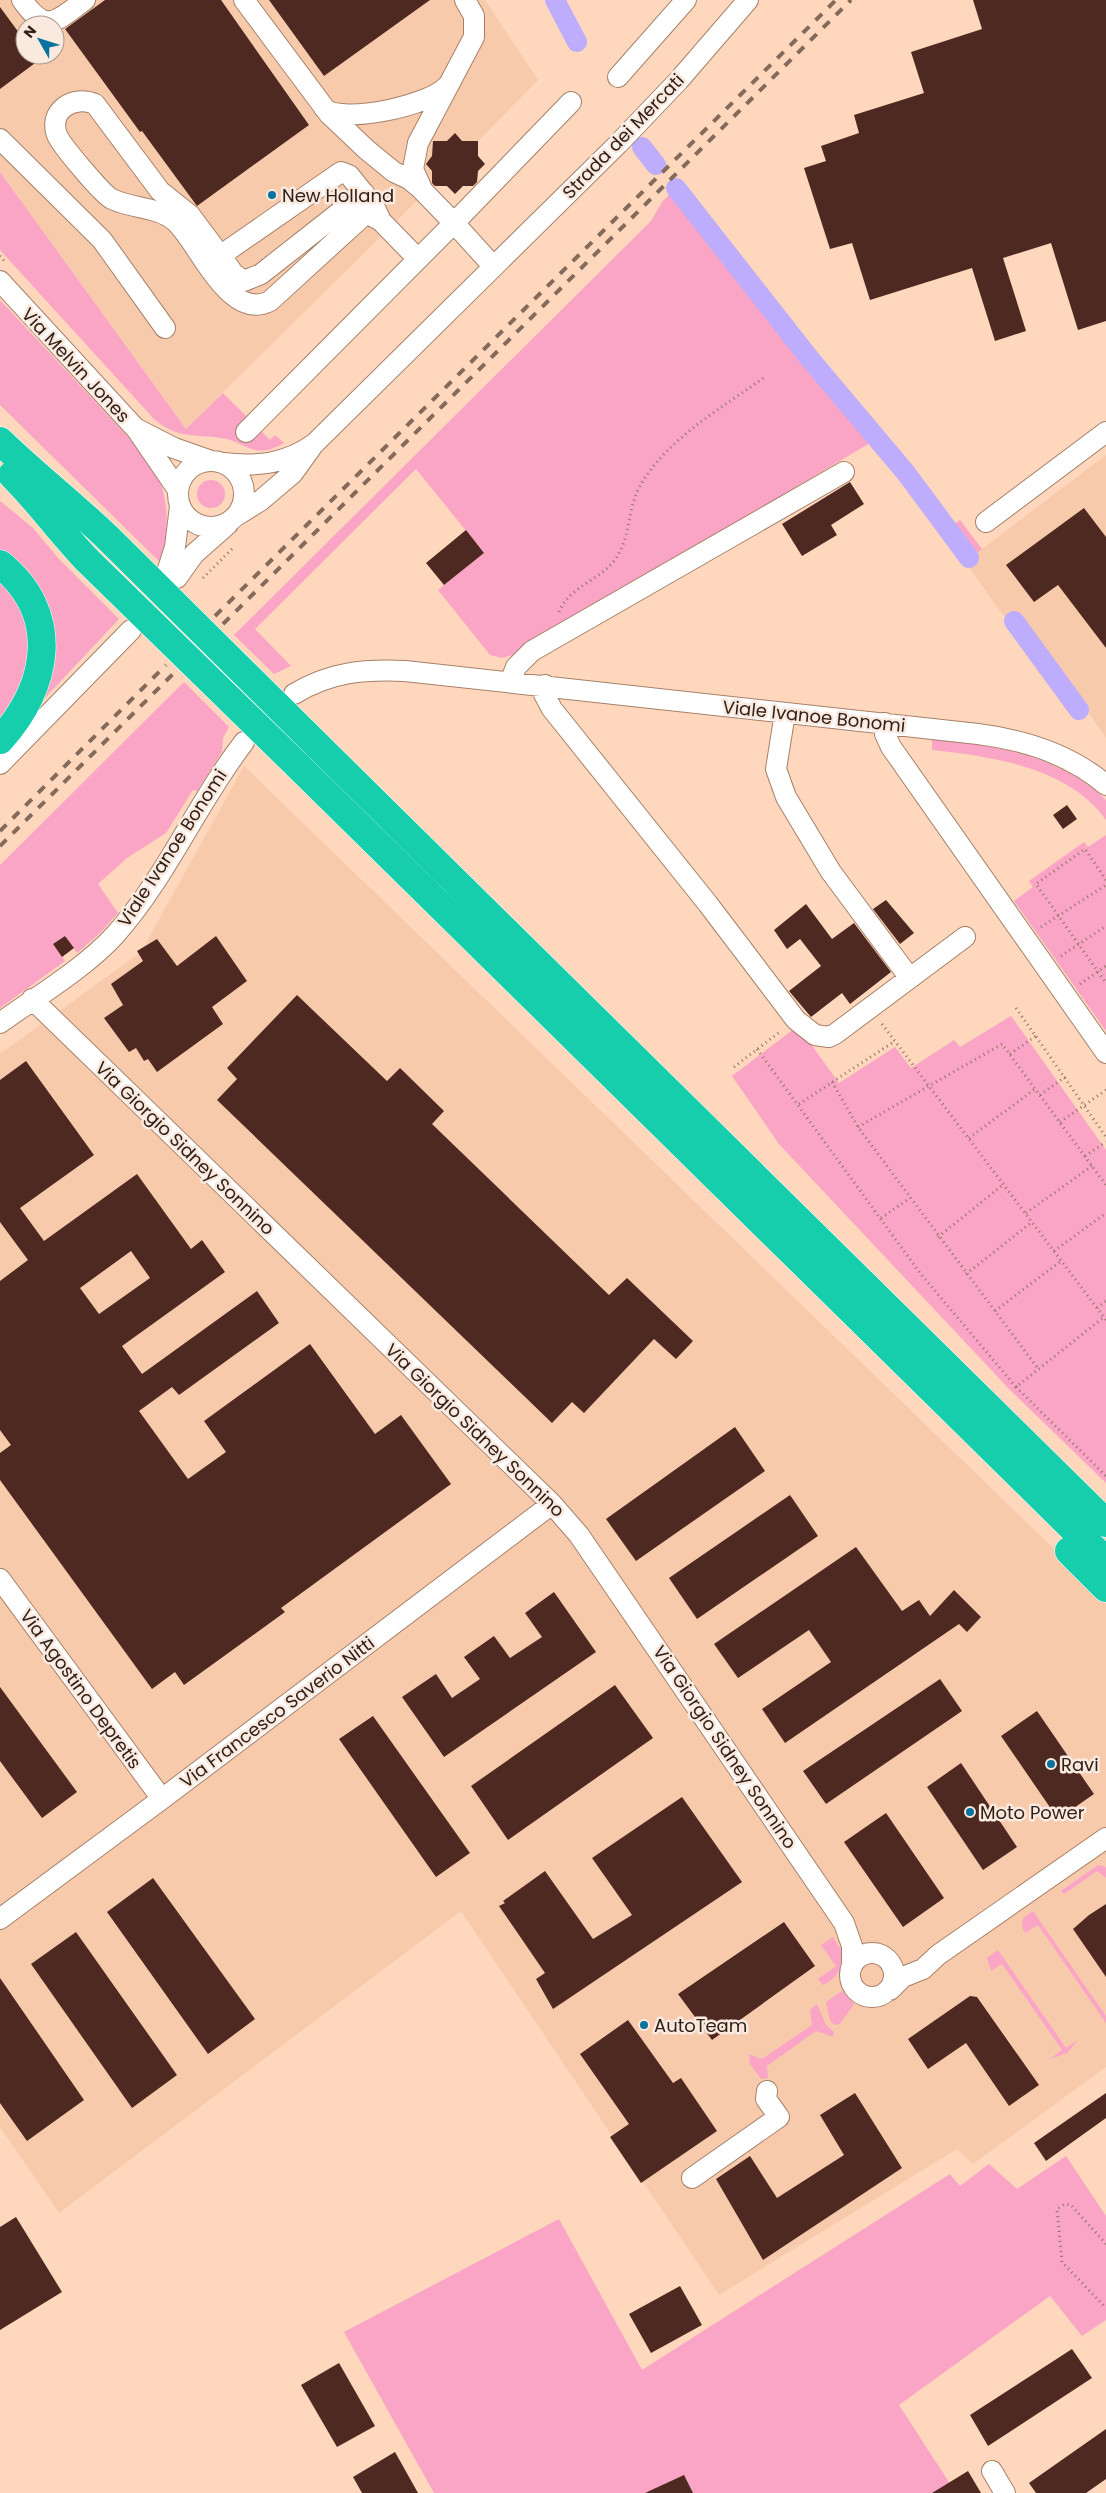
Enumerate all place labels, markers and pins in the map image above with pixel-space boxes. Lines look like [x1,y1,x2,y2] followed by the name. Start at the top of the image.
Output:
[282,183,394,208] place label: New Holland
[266,189,278,201] marker: New Holland
[1061,1752,1099,1777] place label: Ravi
[1045,1758,1057,1770] marker: Ravi
[980,1800,1085,1825] place label: Moto Power
[964,1806,976,1818] marker: Moto Power
[654,2013,747,2038] place label: AutoTeam
[638,2019,650,2031] marker: AutoTeam

